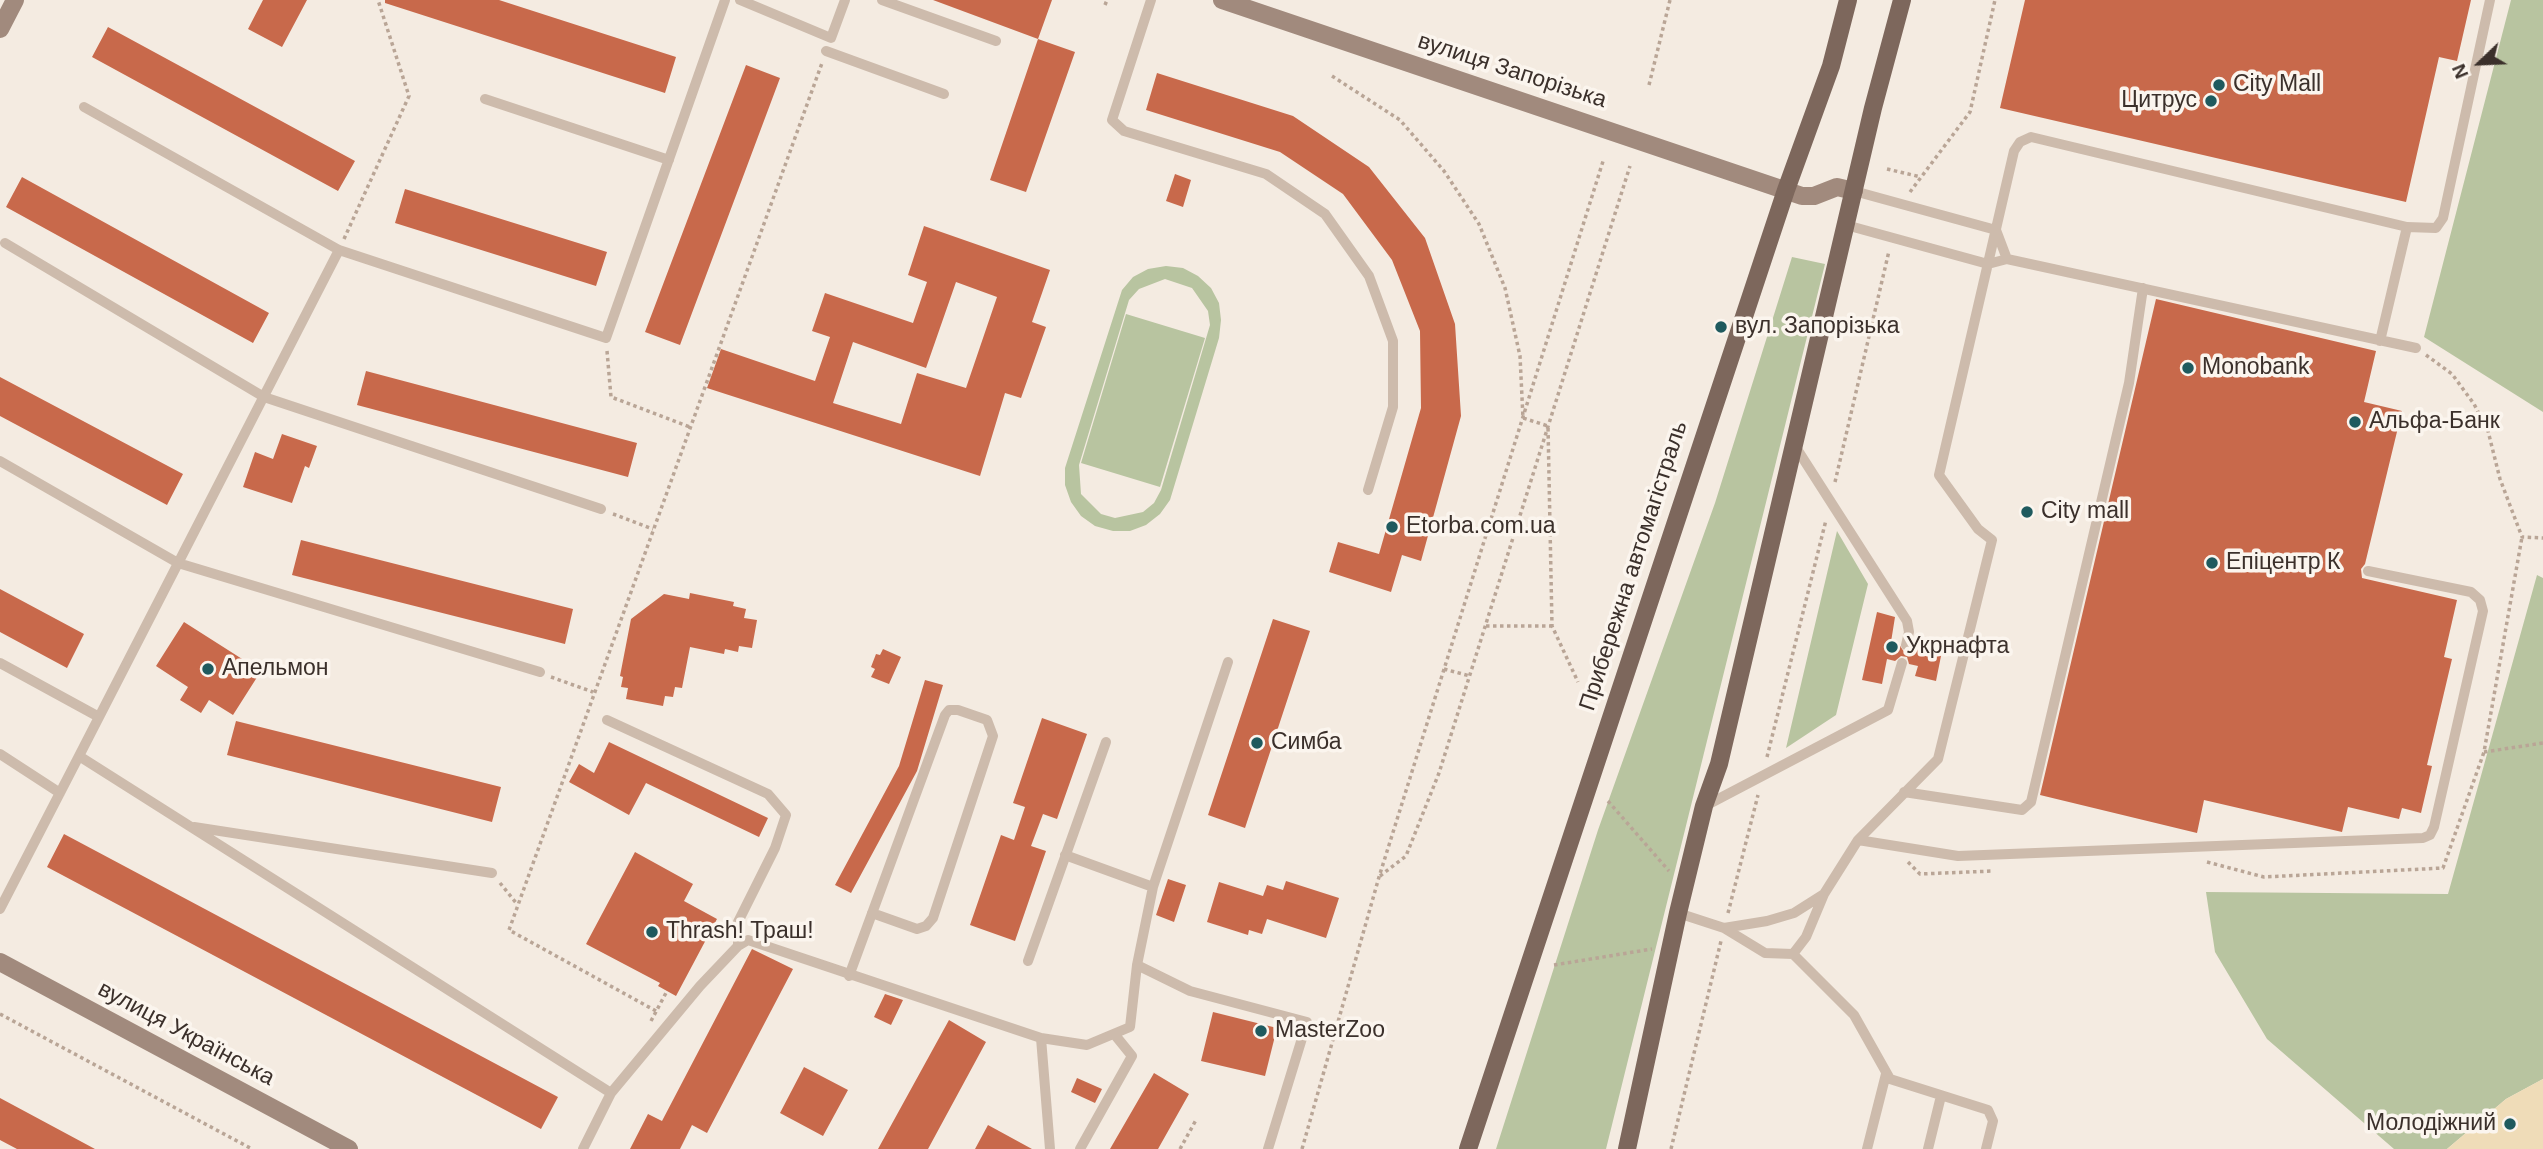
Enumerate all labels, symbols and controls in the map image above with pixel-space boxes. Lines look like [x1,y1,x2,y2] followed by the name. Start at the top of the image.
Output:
[1414,27,1610,115] street label: вулиця Запорізька
[2445,28,2515,98] north arrow
[2448,61,2473,82] text: N
[2233,71,2321,99] place label: City Mall
[2211,77,2227,93] marker: City Mall
[2121,87,2197,115] place label: Цитрус
[2203,93,2219,109] marker: Цитрус
[1735,313,1900,341] place label: вул. Запорізька
[1713,319,1729,335] marker: вул. Запорізька
[2202,354,2309,382] place label: Monobank
[2180,360,2196,376] marker: Monobank
[2369,408,2500,436] place label: Альфа-Банк
[2347,414,2363,430] marker: Альфа-Банк
[1574,418,1694,714] street label: Прибережна автомагістраль
[2041,498,2129,526] place label: City mall
[2019,504,2035,520] marker: City mall
[1406,513,1556,541] place label: Etorba.com.ua
[1384,519,1400,535] marker: Etorba.com.ua
[2226,549,2340,577] place label: Епіцентр К
[2204,555,2220,571] marker: Епіцентр К
[1906,633,2009,661] place label: Укрнафта
[1884,639,1900,655] marker: Укрнафта
[222,655,329,683] place label: Апельмон
[200,661,216,677] marker: Апельмон
[1271,729,1341,757] place label: Симба
[1249,735,1265,751] marker: Симба
[666,918,814,946] place label: Thrash! Траш!
[644,924,660,940] marker: Thrash! Траш!
[93,976,279,1092] street label: вулиця Українська
[1275,1017,1385,1045] place label: MasterZoo
[1253,1023,1269,1039] marker: MasterZoo
[2366,1110,2496,1138] place label: Молодіжний
[2502,1116,2518,1132] marker: Молодіжний

